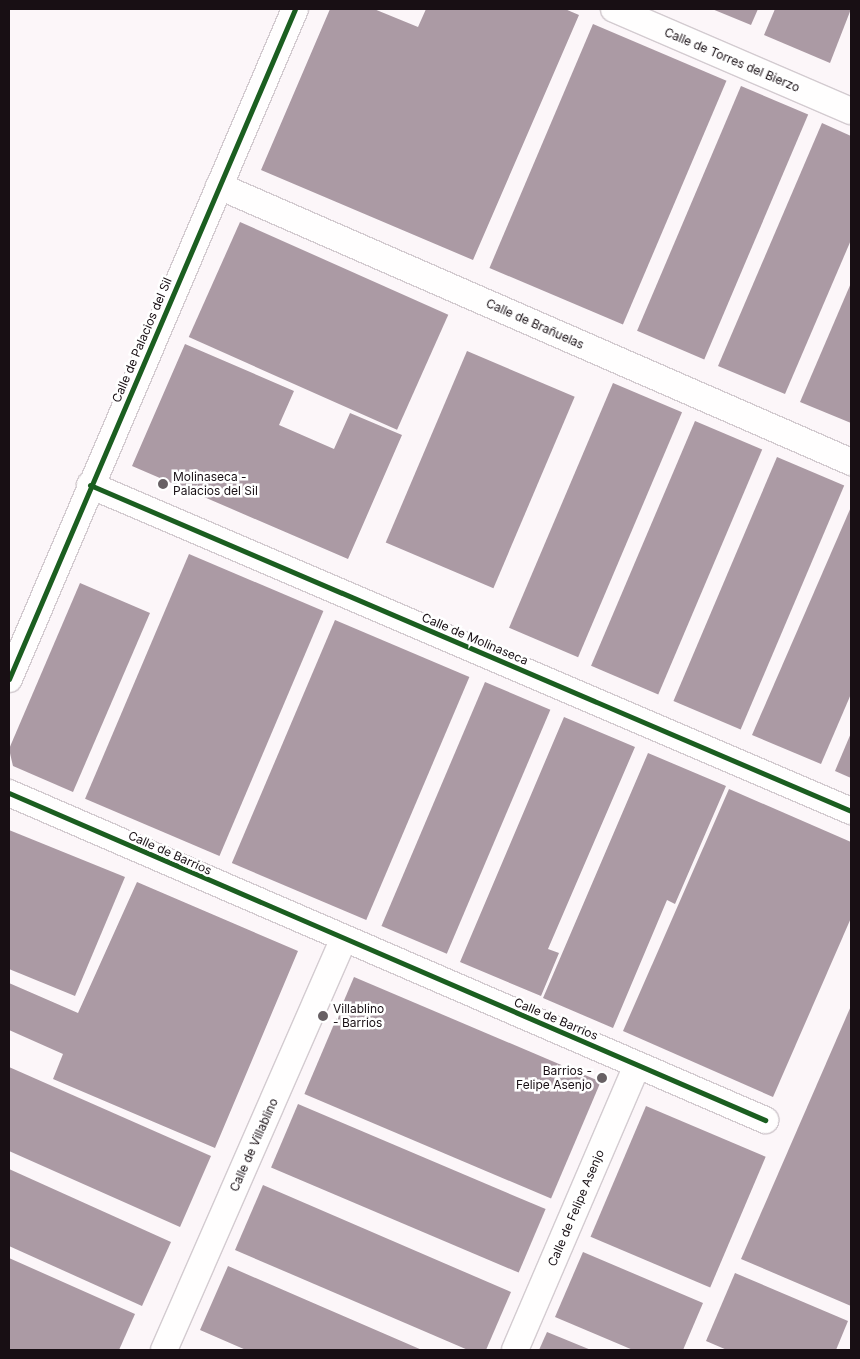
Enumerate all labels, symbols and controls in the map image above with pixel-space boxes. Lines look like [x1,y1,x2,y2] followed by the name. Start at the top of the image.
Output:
[662,25,802,95] street label: Calle de Torres del Bierzo
[109,275,175,405] street label: Calle de Palacios del Sil
[484,296,586,352] street label: Calle de Brañuelas
[173,470,258,498] place label: Molinaseca - Palacios del Sil
[157,478,169,490] marker: Molinaseca - Palacios del Sil
[420,610,530,668] street label: Calle de Molinaseca
[126,828,214,878] street label: Calle de Barrios
[512,995,600,1043] street label: Calle de Barrios
[333,1002,384,1030] place label: Villablino - Barrios
[317,1010,329,1022] marker: Villablino - Barrios
[516,1064,592,1092] place label: Barrios - Felipe Asenjo
[596,1072,608,1084] marker: Barrios - Felipe Asenjo
[227,1096,281,1194] street label: Calle de Villablino
[545,1147,607,1269] street label: Calle de Felipe Asenjo

